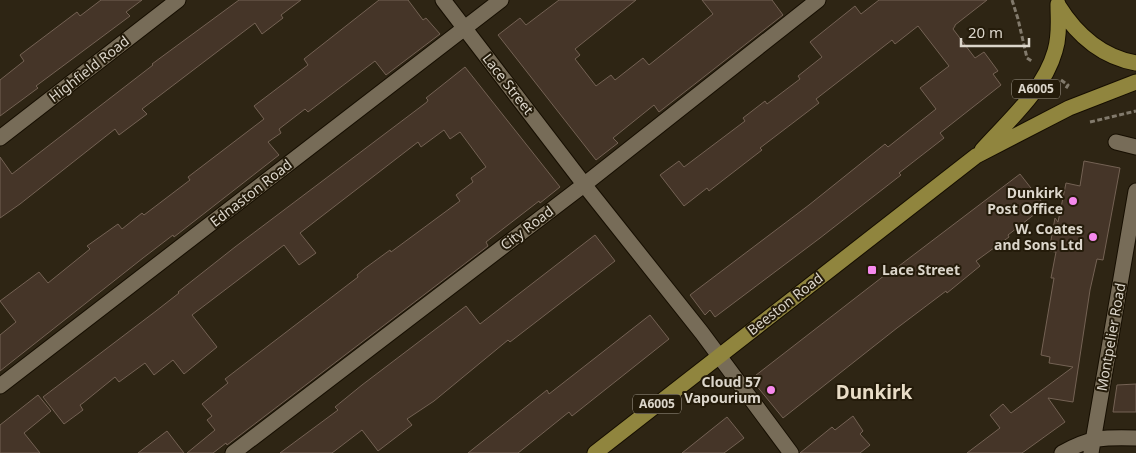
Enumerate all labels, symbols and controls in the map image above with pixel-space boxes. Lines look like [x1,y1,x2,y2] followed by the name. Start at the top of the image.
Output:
[961,15,1028,47] scale bar
[968,22,1003,42] text: 20 m
[45,31,133,106] street label: Highfield Road
[479,49,538,118] street label: Lace Street
[1012,80,1060,98] road number: A6005
[206,155,296,231] street label: Ednaston Road
[987,183,1063,218] place label: Dunkirk Post Office
[1067,195,1079,207] marker: Dunkirk Post Office
[496,201,557,254] street label: City Road
[994,219,1083,254] place label: W. Coates and Sons Ltd
[1087,231,1099,243] marker: W. Coates and Sons Ltd
[882,260,960,279] place label: Lace Street
[866,264,878,276] marker: Lace Street
[743,268,826,339] street label: Beeston Road
[1092,281,1129,393] street label: Montpelier Road
[684,372,761,407] place label: Cloud 57 Vapourium
[836,379,912,405] district label: Dunkirk
[765,384,777,396] marker: Cloud 57 Vapourium
[633,394,681,414] road number: A6005

